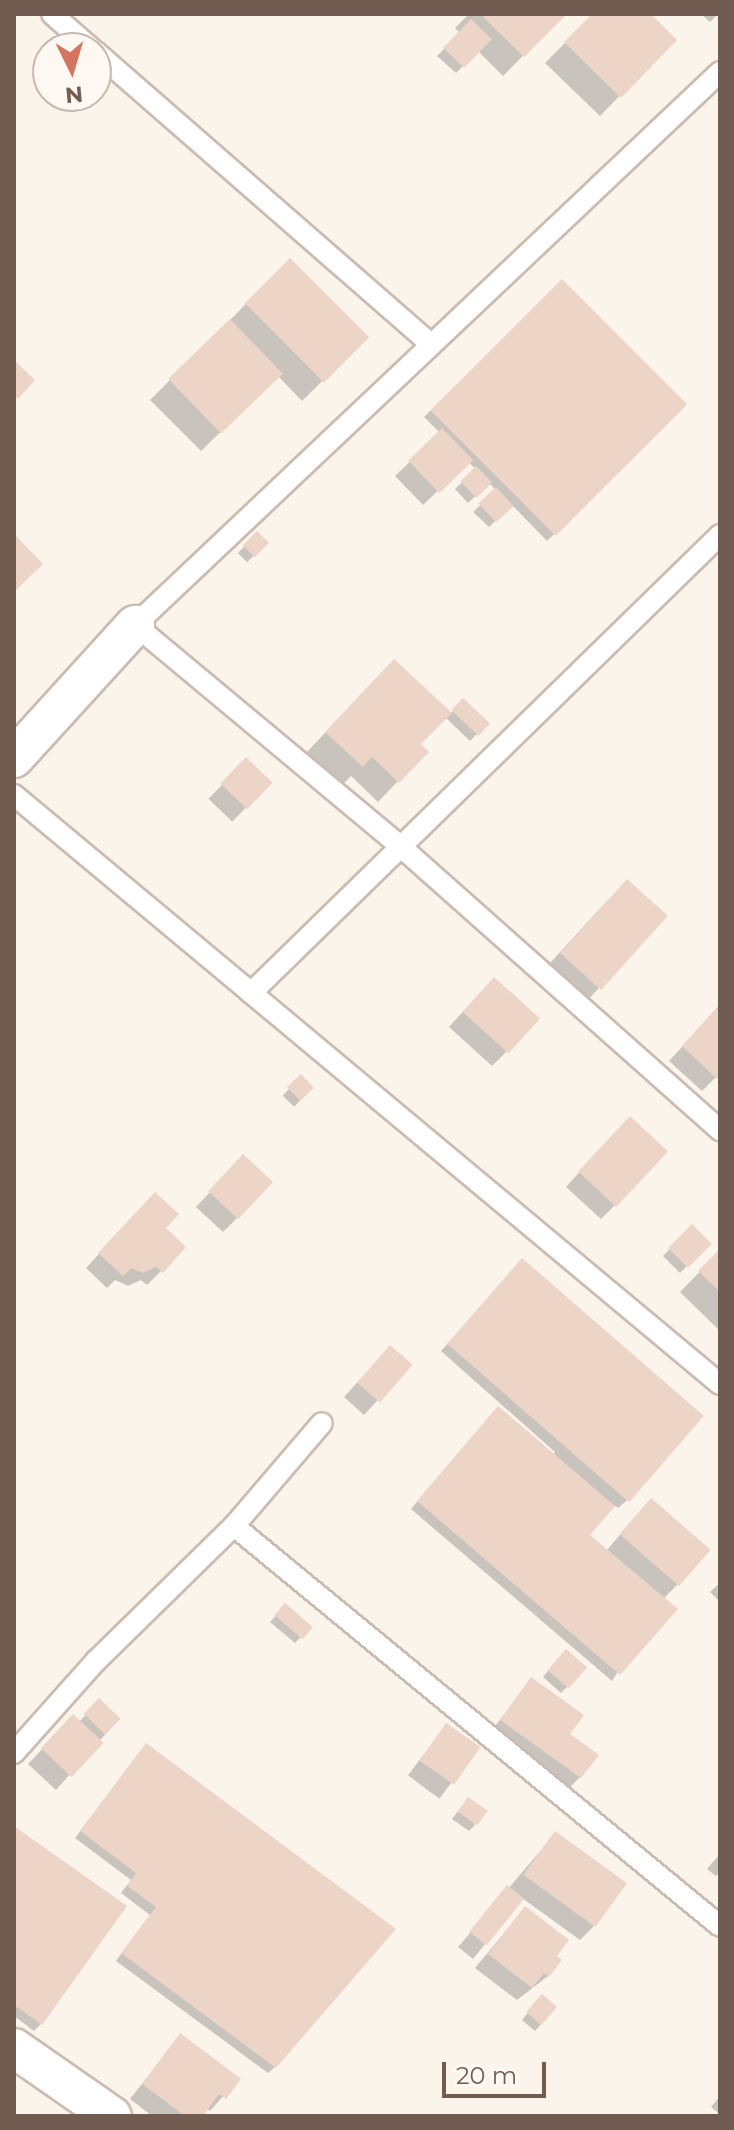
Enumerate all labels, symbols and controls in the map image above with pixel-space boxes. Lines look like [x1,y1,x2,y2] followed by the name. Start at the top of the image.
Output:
[32,32,112,112] north arrow
[64,80,84,109] text: N
[446,2046,550,2096] scale bar
[456,2061,517,2090] text: 20 m

